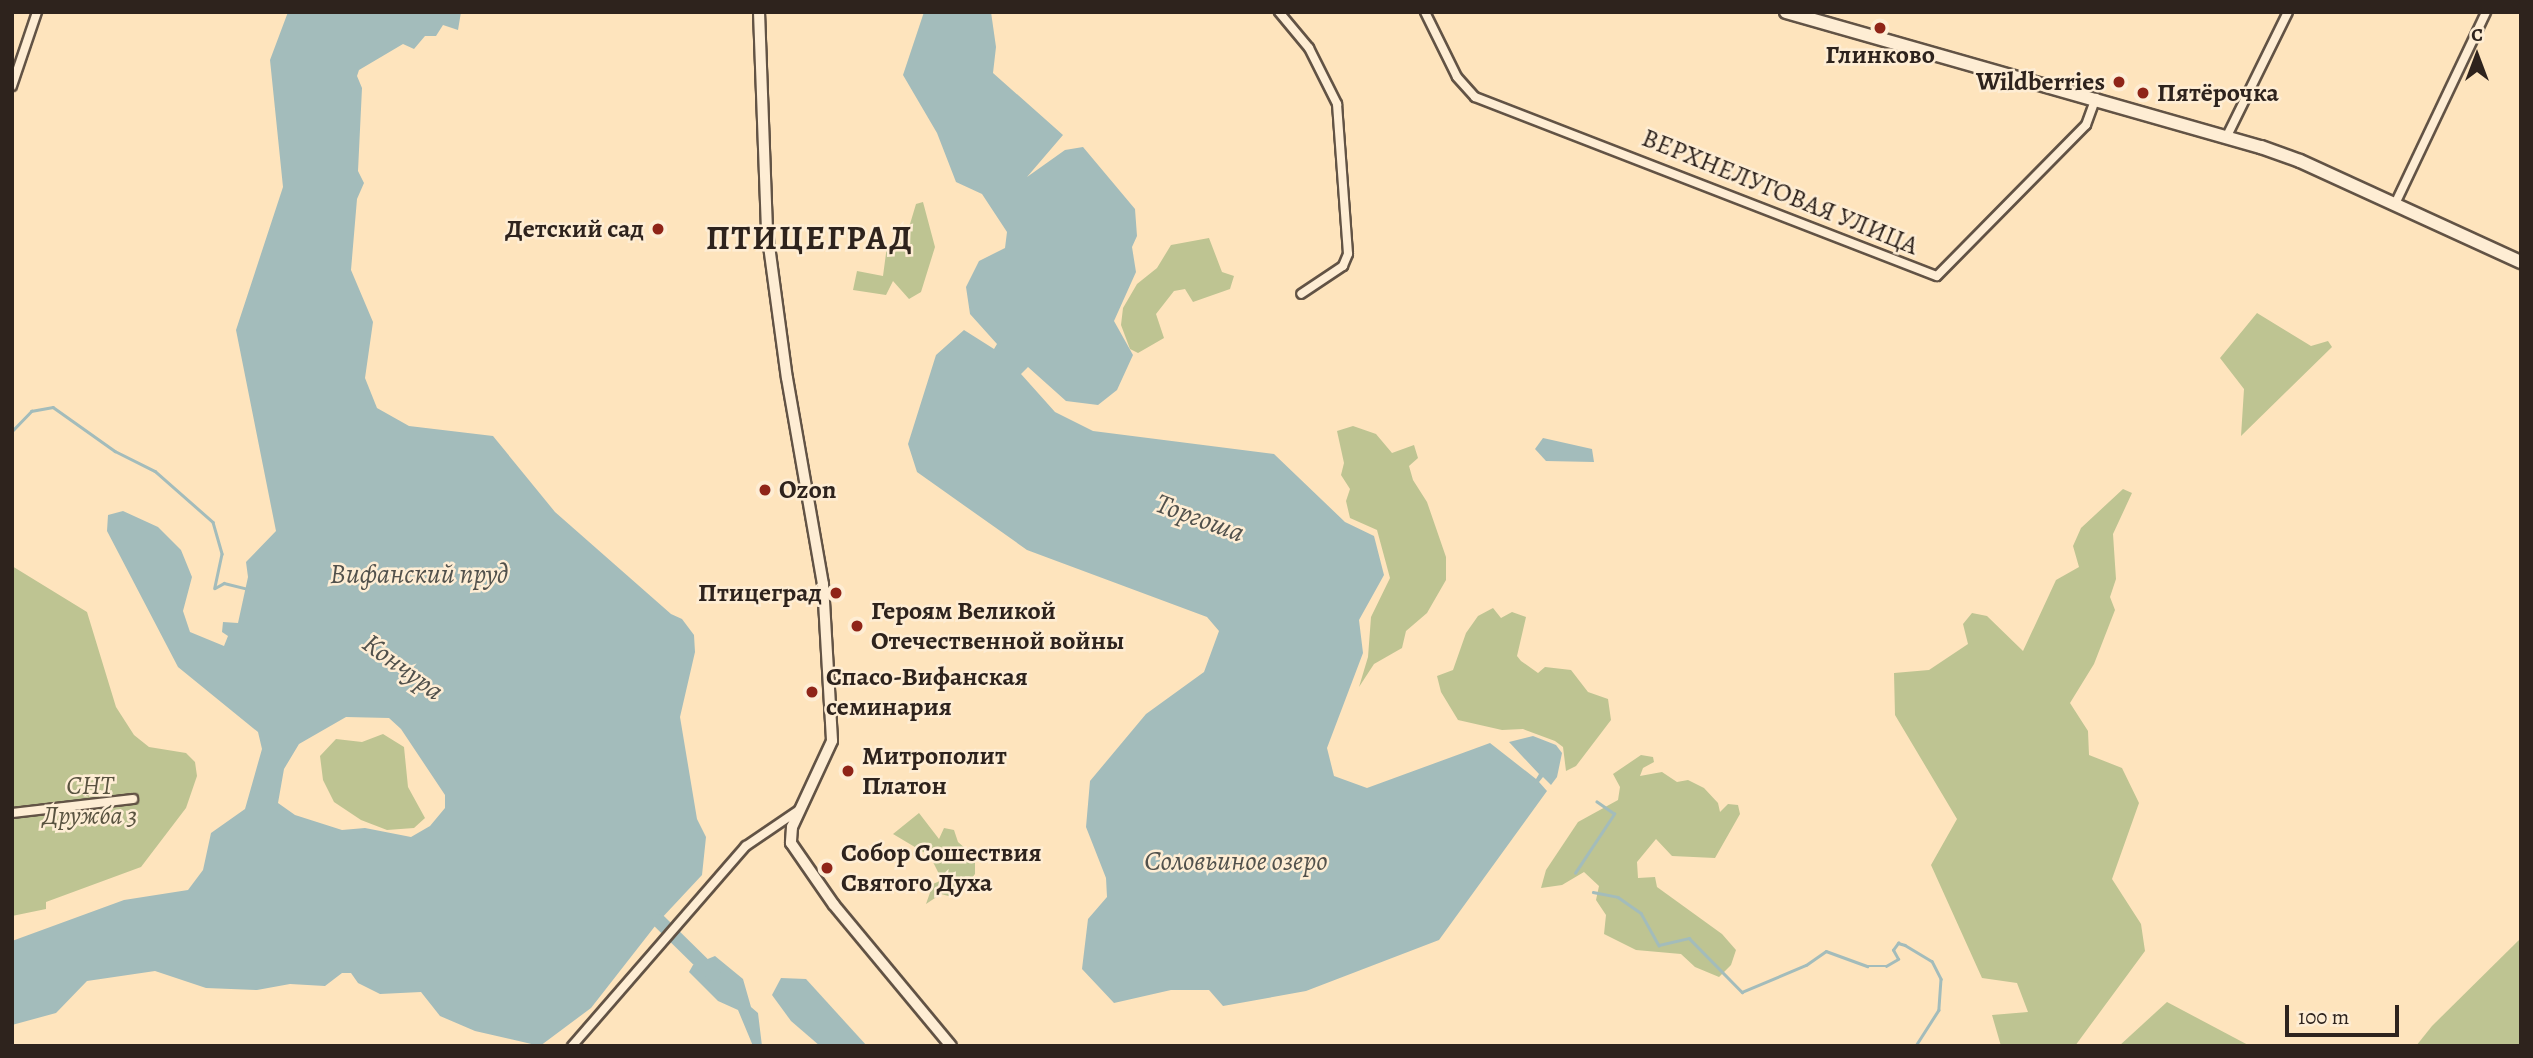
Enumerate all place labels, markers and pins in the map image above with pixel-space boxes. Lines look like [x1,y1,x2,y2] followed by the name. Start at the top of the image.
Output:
[1872,20,1888,36] marker: Глинково
[1825,39,1935,71] place label: Глинково
[1976,66,2105,98] place label: Wildberries
[2111,74,2127,90] marker: Wildberries
[2157,77,2279,109] place label: Пятёрочка
[2135,85,2151,101] marker: Пятёрочка
[505,213,644,245] place label: Детский сад
[650,221,666,237] marker: Детский сад
[779,474,836,506] place label: Ozon
[757,482,773,498] marker: Ozon
[698,577,822,609] place label: Птицеград
[828,585,844,601] marker: Птицеград
[871,595,1124,656] place label: Героям Великой Отечественной войны
[849,618,865,634] marker: Героям Великой Отечественной войны
[826,661,1028,722] place label: Спасо-Вифанская семинария
[804,684,820,700] marker: Спасо-Вифанская семинария
[862,740,1007,802] place label: Митрополит Платон
[840,763,856,779] marker: Митрополит Платон
[841,837,1042,898] place label: Собор Сошествия Святого Духа
[819,860,835,876] marker: Собор Сошествия Святого Духа

